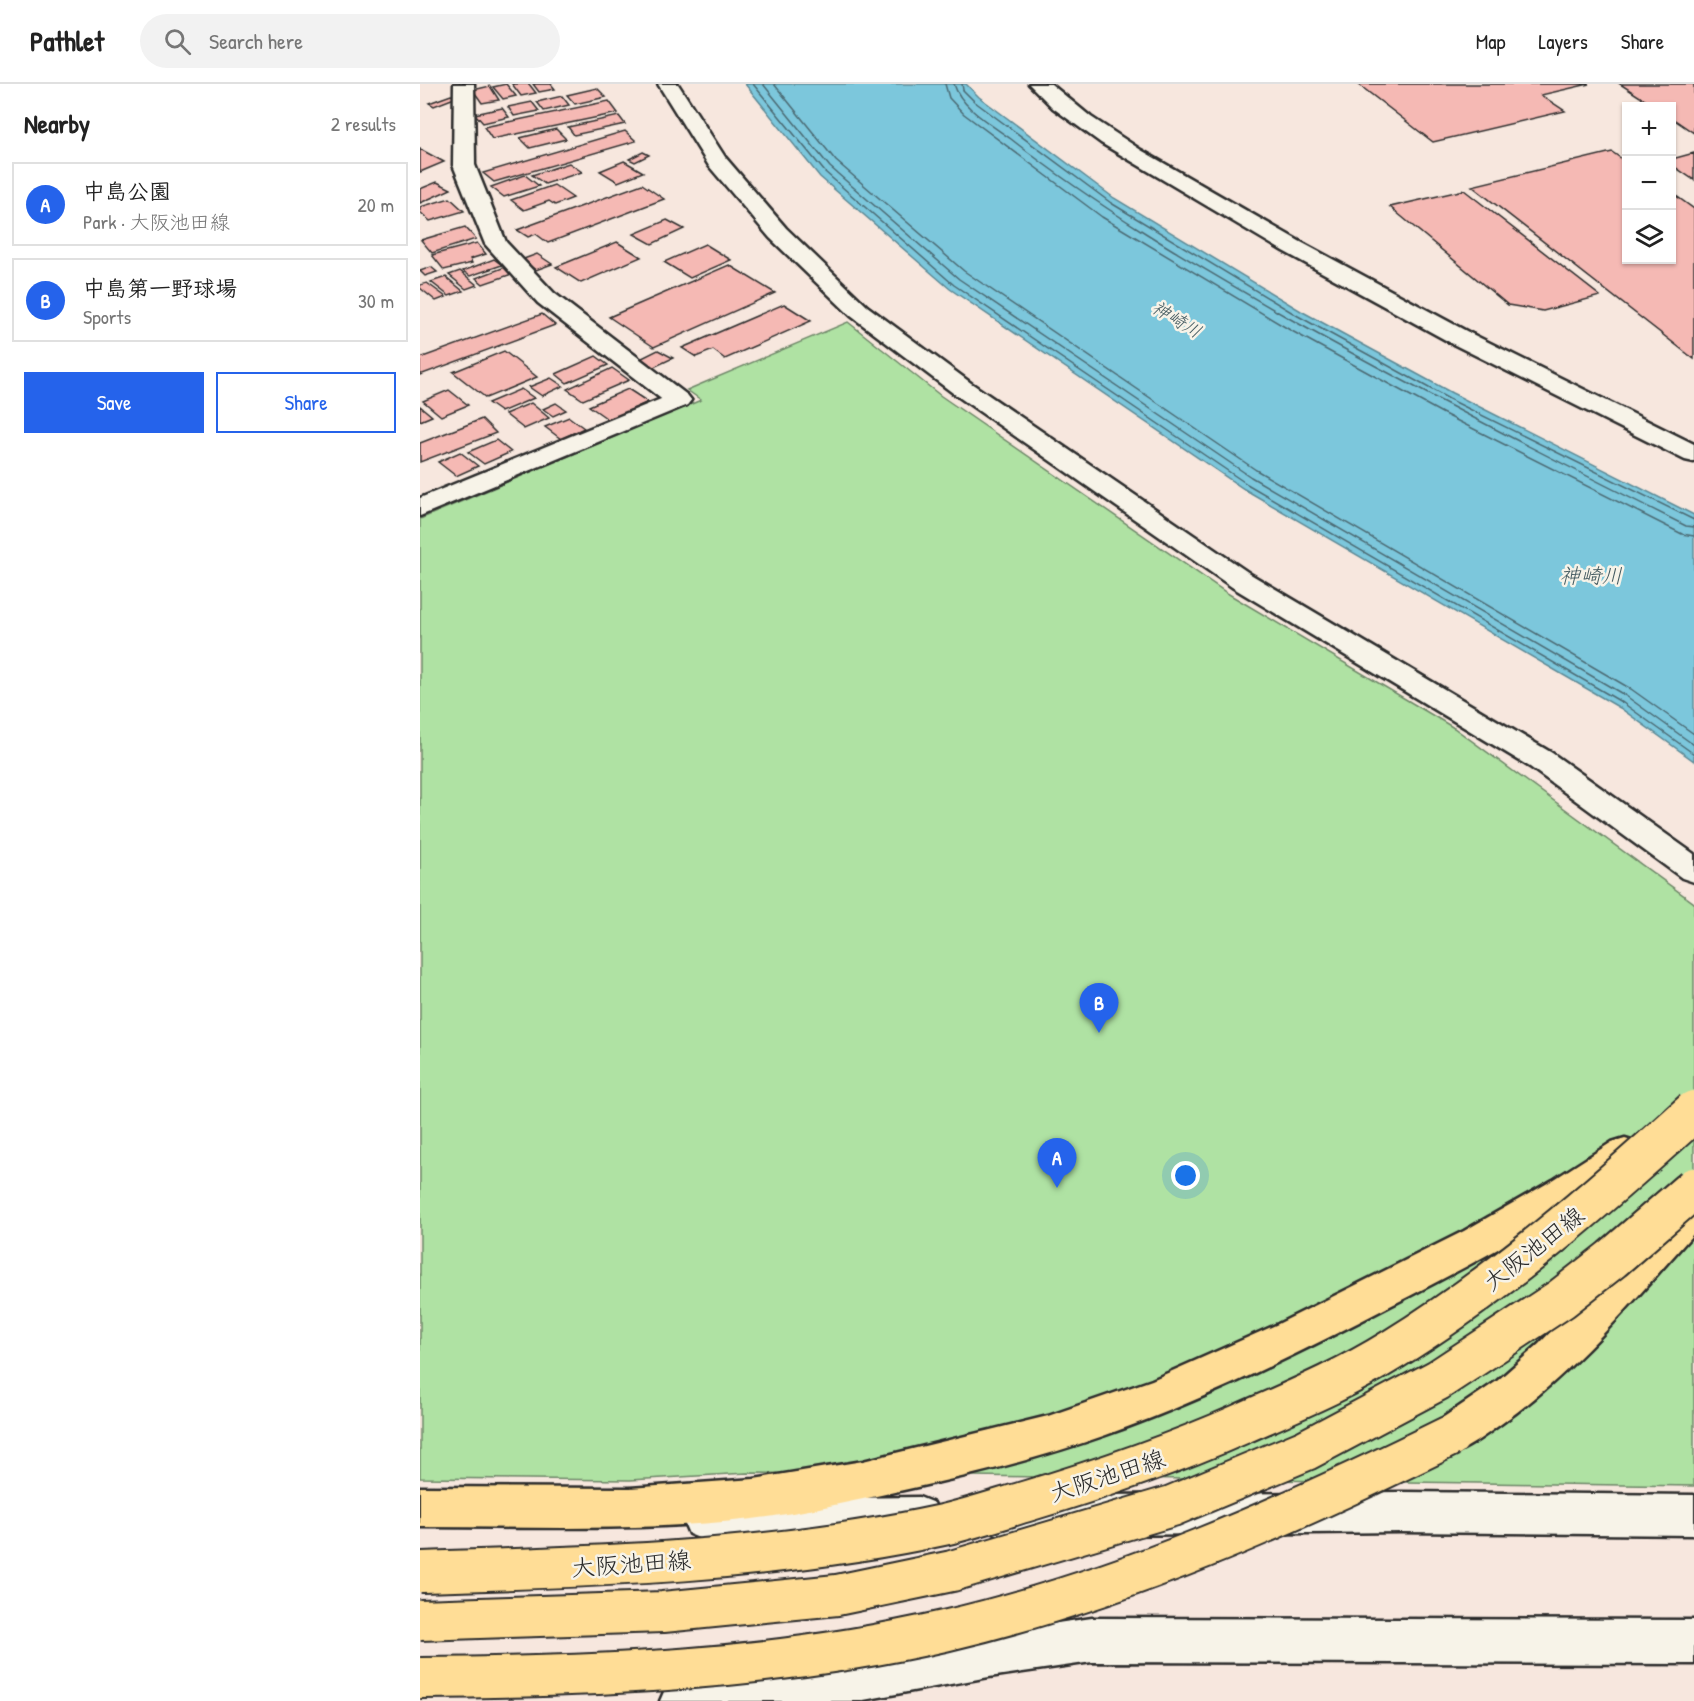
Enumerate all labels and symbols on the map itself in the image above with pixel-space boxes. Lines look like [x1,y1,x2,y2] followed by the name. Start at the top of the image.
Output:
[1147,294,1207,344] water label: 神崎川
[1560,561,1623,590] water label: 神崎川
[1080,984,1118,1033] pin: B
[1038,1138,1076,1188] pin: A
[1171,1161,1200,1190] your location
[1476,1198,1590,1298] street label: 大阪池田線
[1045,1441,1169,1509] street label: 大阪池田線
[570,1543,692,1583] street label: 大阪池田線

